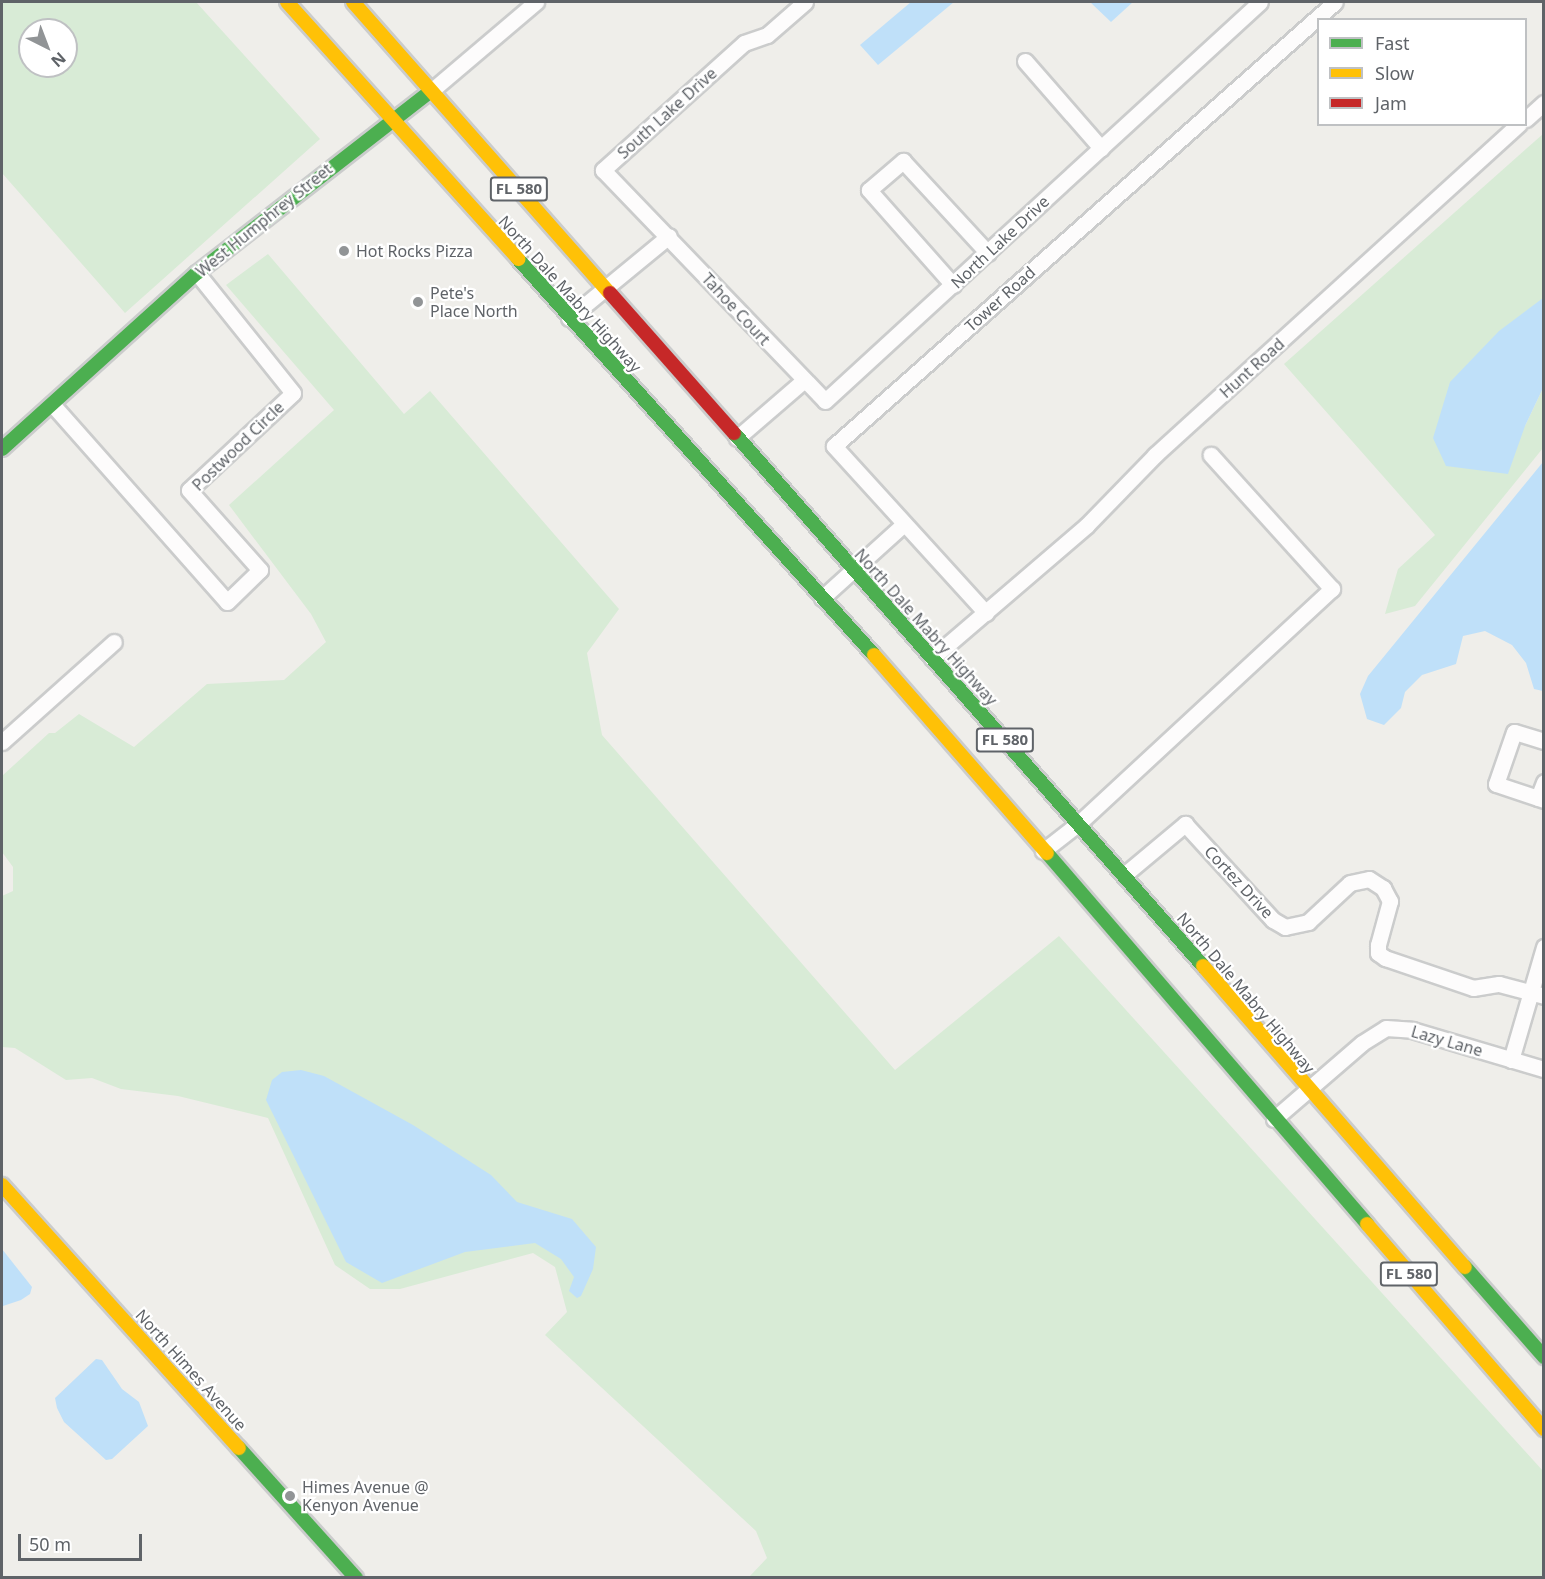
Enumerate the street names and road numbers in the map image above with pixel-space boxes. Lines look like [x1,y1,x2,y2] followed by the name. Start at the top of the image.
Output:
[613,63,721,163] street label: South Lake Drive
[192,159,336,281] street label: West Humphrey Street
[489,177,549,201] road number: FL 580
[947,192,1053,292] street label: North Lake Drive
[495,212,645,376] street label: North Dale Mabry Highway
[961,262,1039,336] street label: Tower Road
[698,269,774,349] street label: Tahoe Court
[1216,334,1288,402] street label: Hunt Road
[188,397,288,495] street label: Postwood Circle
[851,545,1001,709] street label: North Dale Mabry Highway
[975,728,1035,752] road number: FL 580
[1201,842,1277,922] street label: Cortez Drive
[1173,909,1319,1077] street label: North Dale Mabry Highway
[1409,1022,1485,1060] street label: Lazy Lane
[1379,1262,1439,1286] road number: FL 580
[132,1306,250,1434] street label: North Himes Avenue

